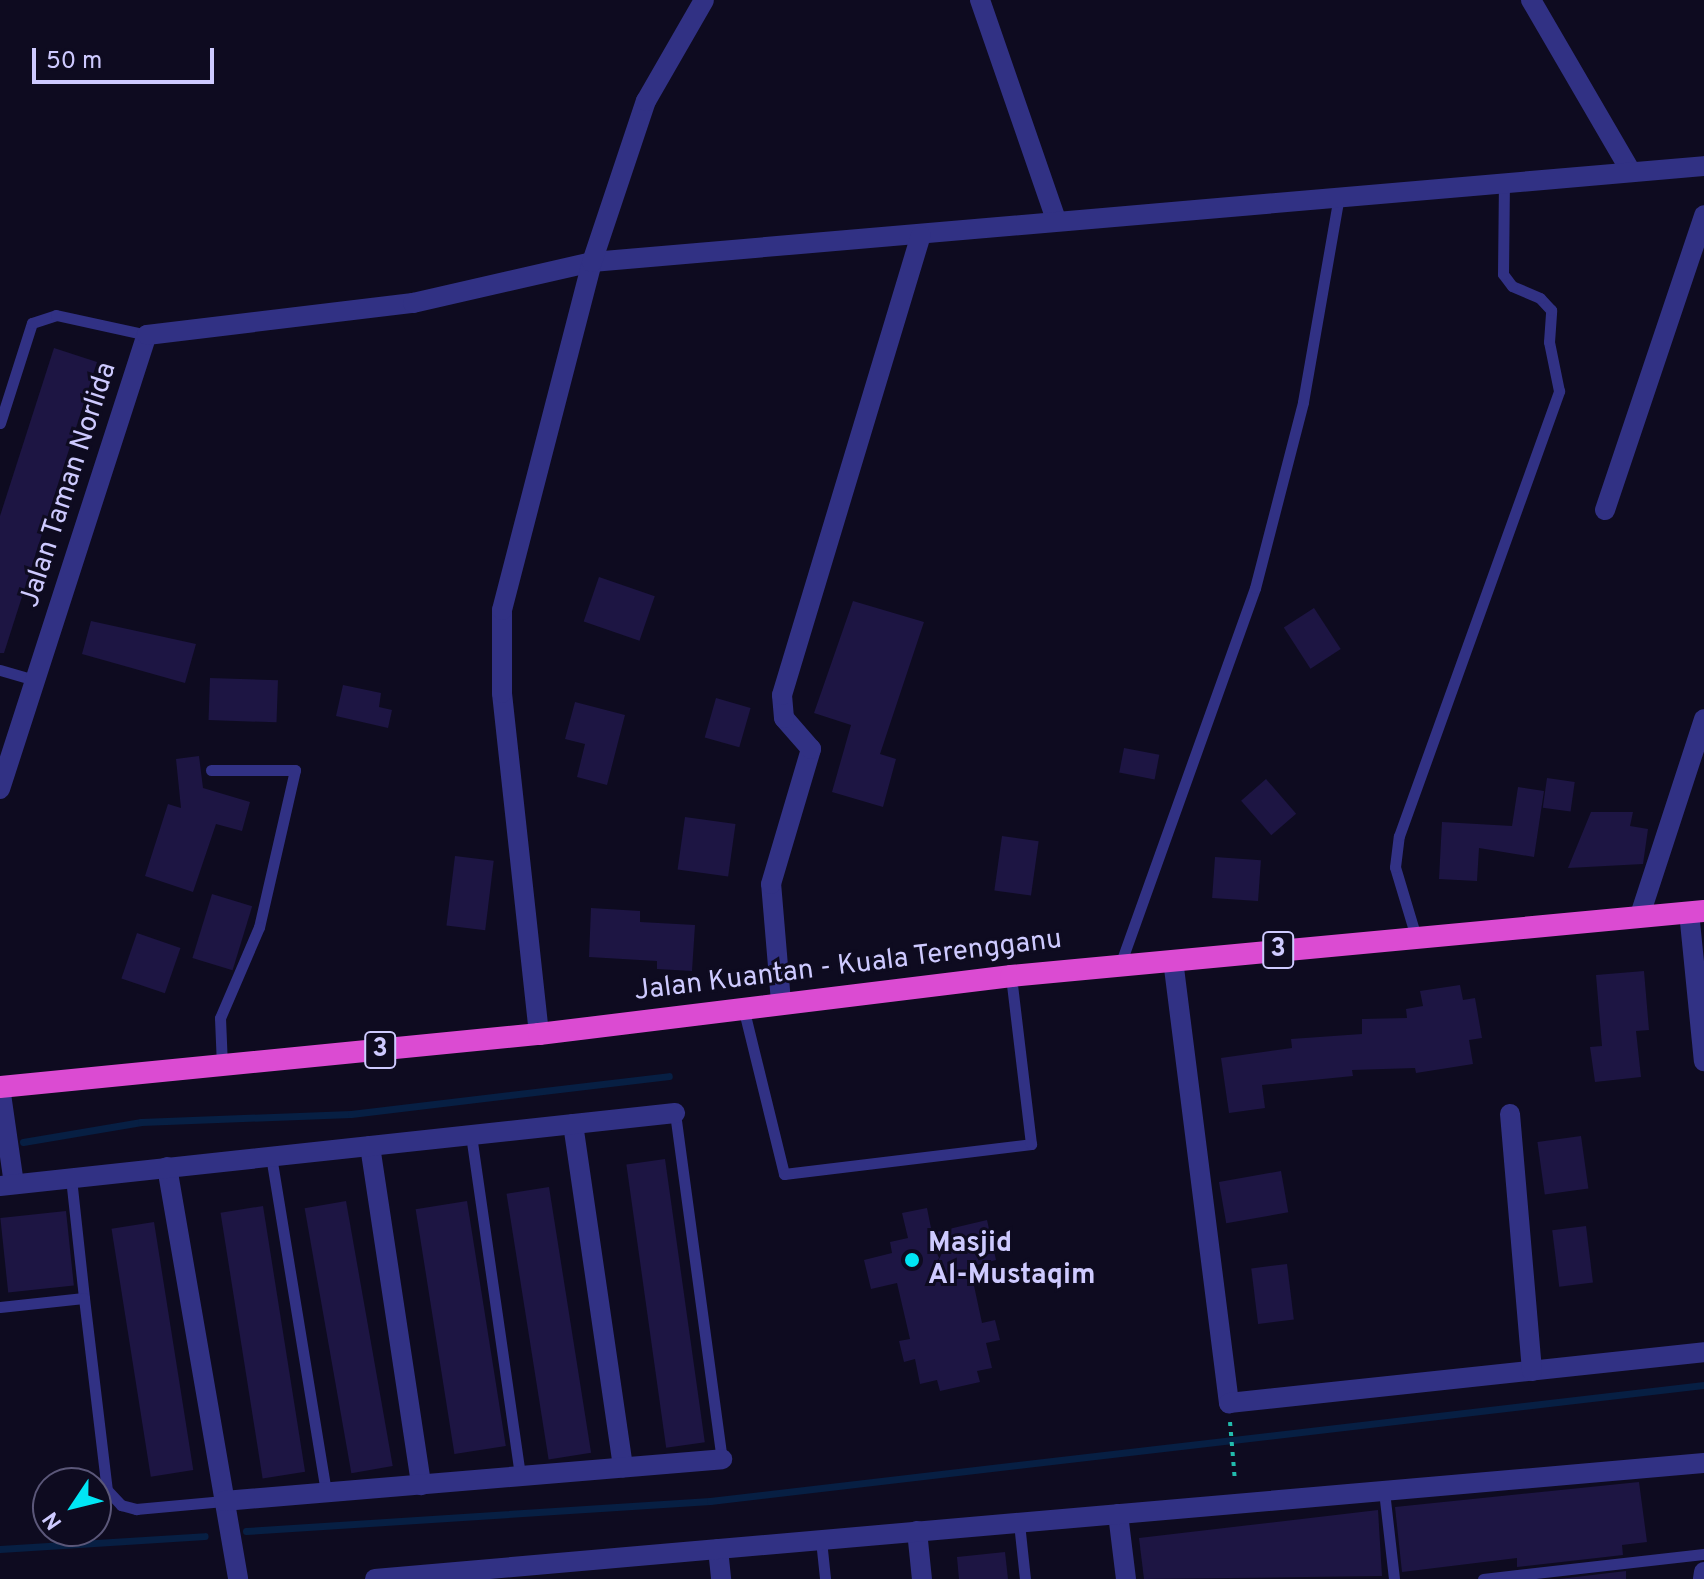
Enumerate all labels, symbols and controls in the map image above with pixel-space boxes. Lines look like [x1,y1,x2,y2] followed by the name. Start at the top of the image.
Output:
[36,32,218,82] scale bar
[46,47,102,77] text: 50 m
[13,358,125,612] street label: Jalan Taman Norlida
[632,923,1064,1009] street label: Jalan Kuantan - Kuala Terengganu
[1262,928,1294,972] road number: 3
[364,1028,396,1072] road number: 3
[928,1227,1095,1293] place label: Masjid Al-Mustaqim
[903,1251,921,1269] marker: Masjid Al-Mustaqim
[32,1467,112,1547] north arrow
[38,1506,69,1534] text: N

